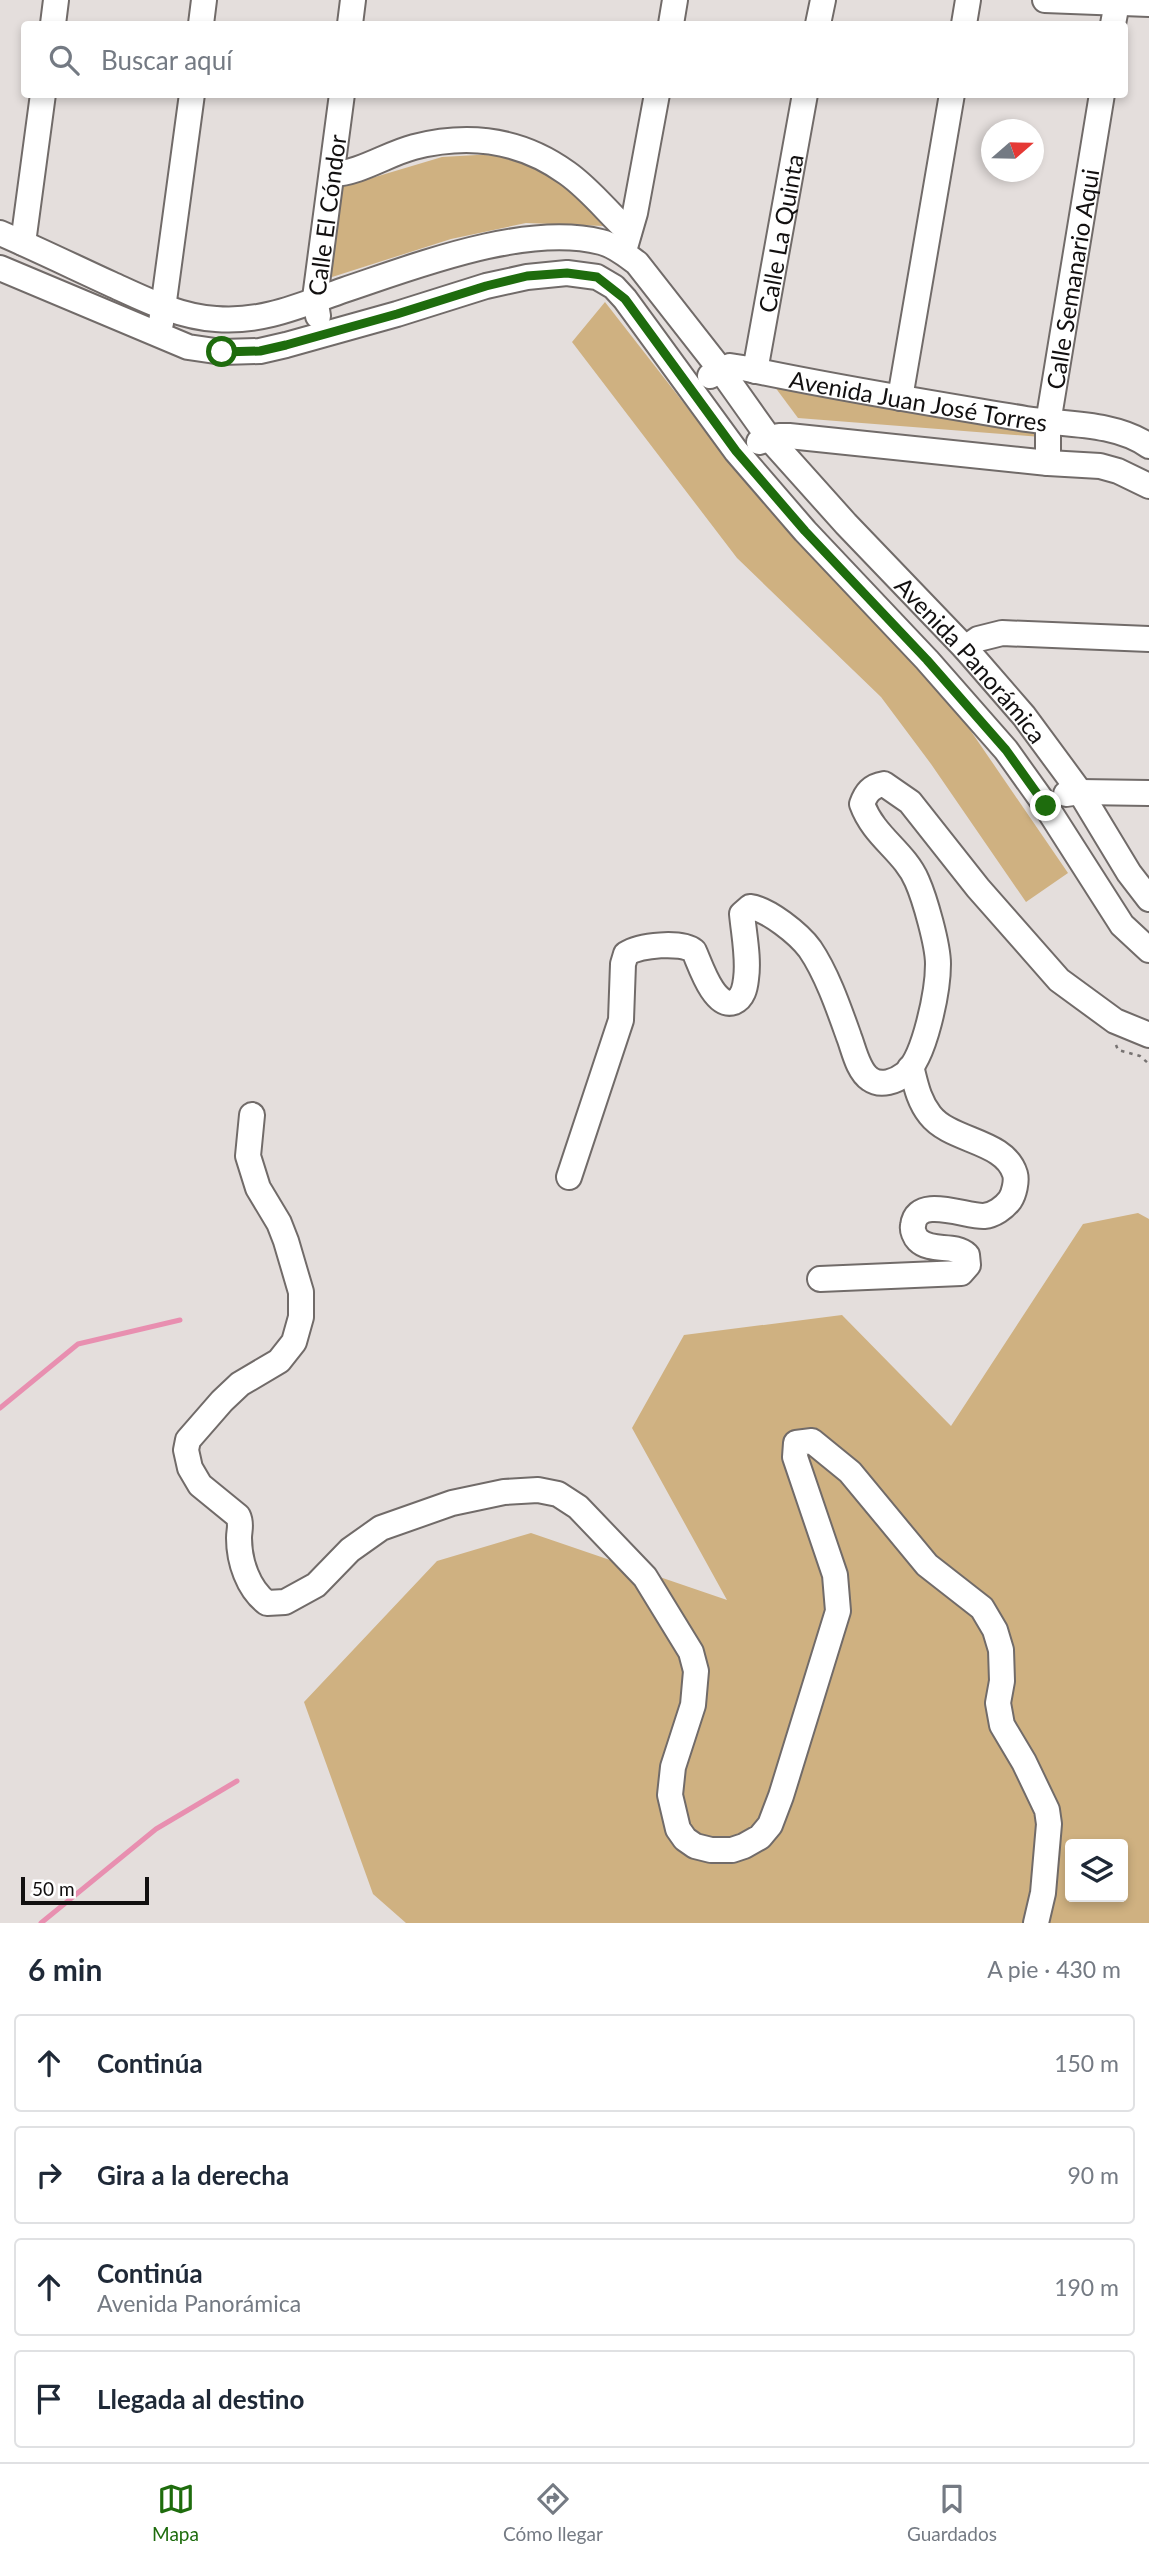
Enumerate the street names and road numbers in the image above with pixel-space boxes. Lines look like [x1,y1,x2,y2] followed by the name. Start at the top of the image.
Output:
[301,132,351,297] street label: Calle El Cóndor
[751,152,808,315] street label: Calle La Quinta
[1039,167,1104,391] street label: Calle Semanario Aqui
[787,363,1049,436] street label: Avenida Juan José Torres
[890,570,1053,748] street label: Avenida Panorámica

